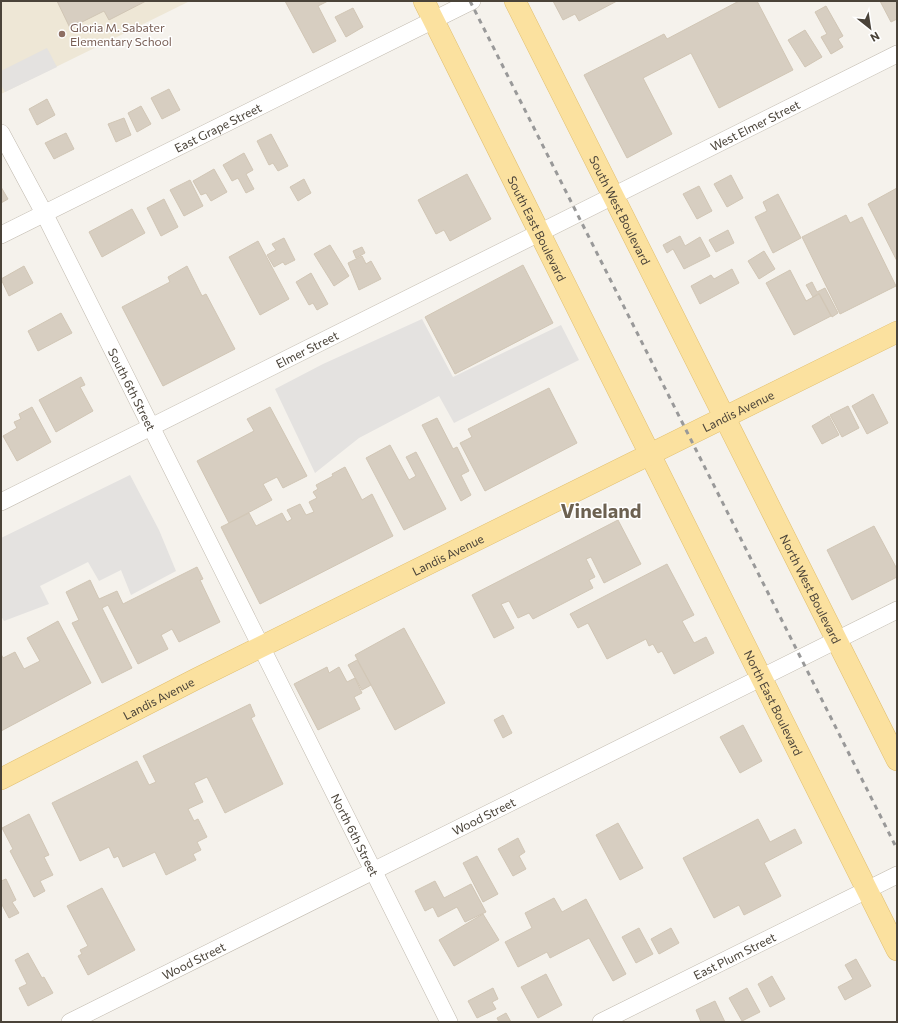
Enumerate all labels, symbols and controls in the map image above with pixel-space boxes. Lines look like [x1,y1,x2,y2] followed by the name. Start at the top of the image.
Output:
[850,8,890,48] north arrow
[70,20,172,48] place label: Gloria M. Sabater Elementary School
[57,29,67,39] marker: Gloria M. Sabater Elementary School
[868,29,882,45] text: N
[708,97,802,153] street label: West Elmer Street
[172,100,264,155] street label: East Grape Street
[587,153,653,267] street label: South West Boulevard
[505,173,569,283] street label: South East Boulevard
[273,328,341,371] street label: Elmer Street
[106,346,159,433] street label: South 6th Street
[700,387,776,434] street label: Landis Avenue
[560,498,642,522] district label: Vineland
[410,531,486,578] street label: Landis Avenue
[778,532,844,646] street label: North West Boulevard
[742,648,806,758] street label: North East Boulevard
[121,674,196,722] street label: Landis Avenue
[329,791,382,878] street label: North 6th Street
[450,794,518,838] street label: Wood Street
[691,929,778,982] street label: East Plum Street
[160,939,228,982] street label: Wood Street

